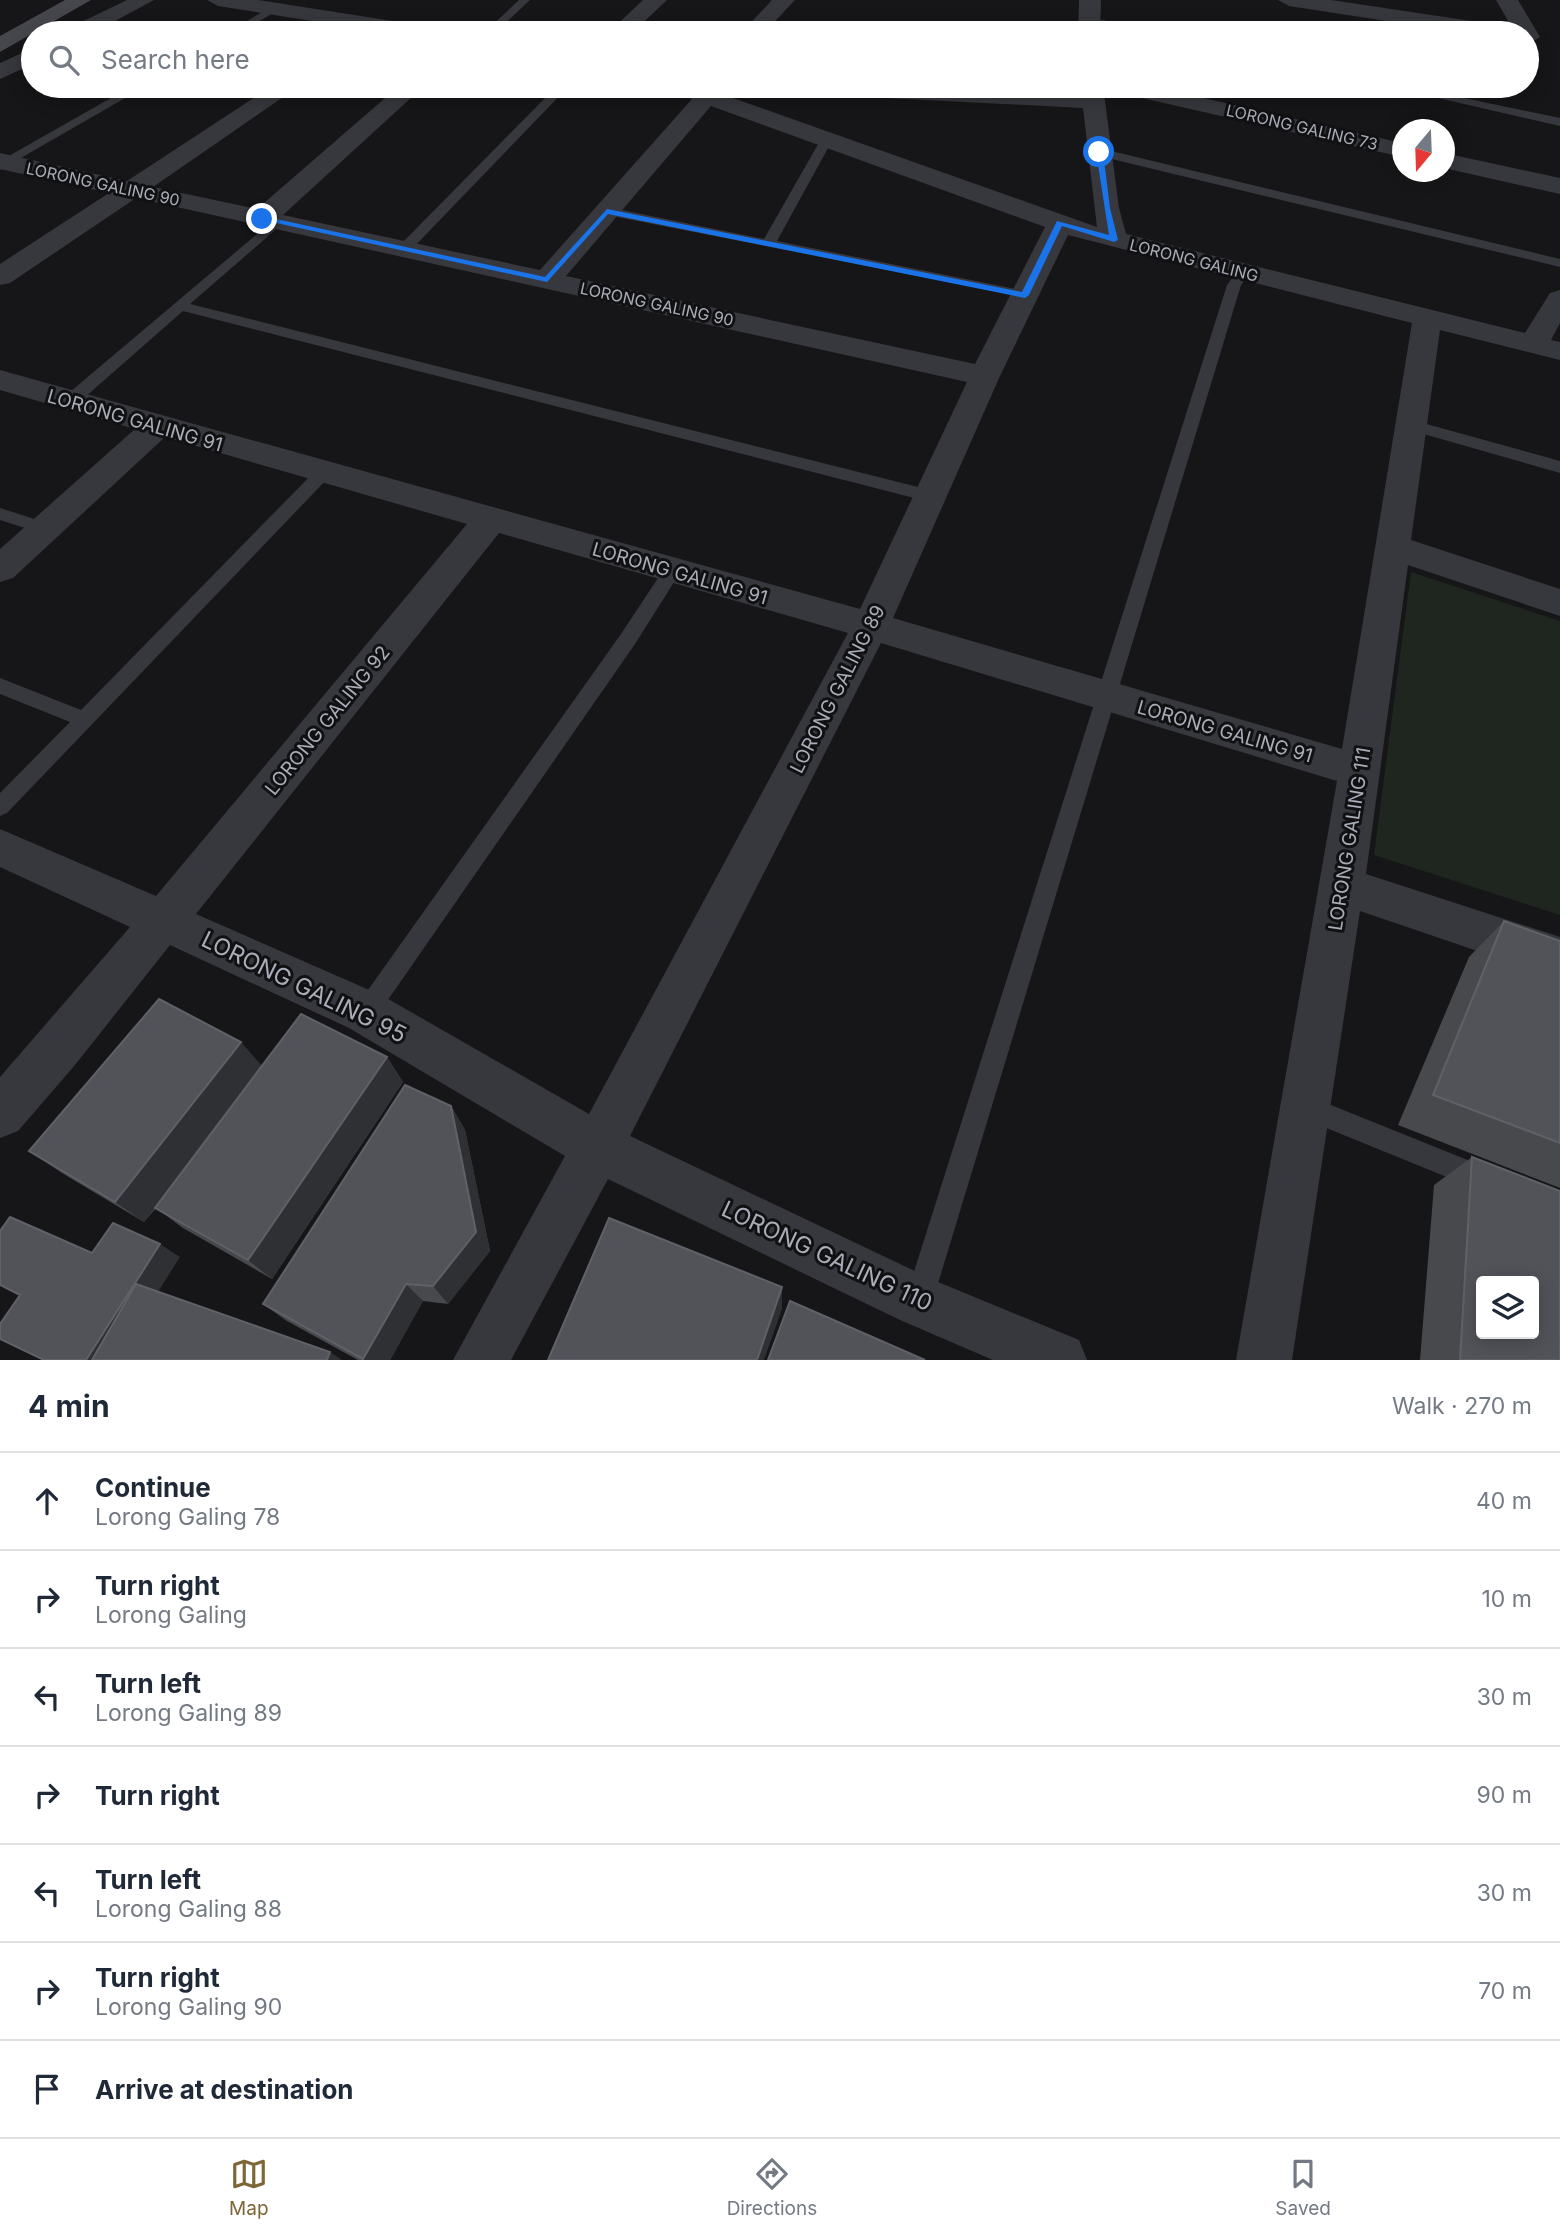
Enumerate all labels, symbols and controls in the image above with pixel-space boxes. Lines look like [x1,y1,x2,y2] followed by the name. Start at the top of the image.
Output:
[21,21,1539,98] search box
[45,41,83,79] icon: search
[101,44,250,75] text: Search here
[1224,100,1380,154] street label: LORONG GALING 73
[1392,119,1455,182] north arrow
[1083,136,1114,167] route start
[24,158,182,210] street label: LORONG GALING 90
[246,203,277,234] route end
[1128,234,1260,286] street label: LORONG GALING
[578,278,736,330] street label: LORONG GALING 90
[45,384,225,457] street label: LORONG GALING 91
[590,537,770,610] street label: LORONG GALING 91
[785,601,890,777] street label: LORONG GALING 89
[260,641,395,800] street label: LORONG GALING 92
[1135,695,1315,768] street label: LORONG GALING 91
[1324,746,1375,932] street label: LORONG GALING 111
[197,925,411,1049] street label: LORONG GALING 95
[717,1195,937,1317] street label: LORONG GALING 110
[1476,1276,1539,1339] map controls
[1476,1276,1539,1339] button: layers
[28,1388,110,1424] text: 4 min
[1392,1392,1532,1420] text: Walk · 270 m
[95,1472,211,1503] text: Continue
[28,1482,66,1520] icon: ahead
[1476,1487,1532,1515] text: 40 m
[95,1503,280,1531] text: Lorong Galing 78
[95,1570,220,1601] text: Turn right
[28,1580,66,1618] icon: right
[1482,1585,1532,1613] text: 10 m
[95,1601,247,1629] text: Lorong Galing
[95,1668,201,1699] text: Turn left
[28,1678,66,1716] icon: left
[1477,1683,1532,1711] text: 30 m
[95,1699,282,1727] text: Lorong Galing 89
[28,1776,66,1814] icon: right
[95,1780,220,1811] text: Turn right
[1477,1781,1532,1809] text: 90 m
[95,1864,201,1895] text: Turn left
[28,1874,66,1912] icon: left
[1477,1879,1532,1907] text: 30 m
[95,1895,282,1923] text: Lorong Galing 88
[95,1962,220,1993] text: Turn right
[28,1972,66,2010] icon: right
[1478,1977,1532,2005] text: 70 m
[95,1993,282,2021] text: Lorong Galing 90
[28,2070,66,2108] icon: arrive
[95,2074,354,2105] text: Arrive at destination
[229,2155,269,2220] tab: Map
[727,2155,817,2220] tab: Directions
[1275,2155,1331,2220] tab: Saved

